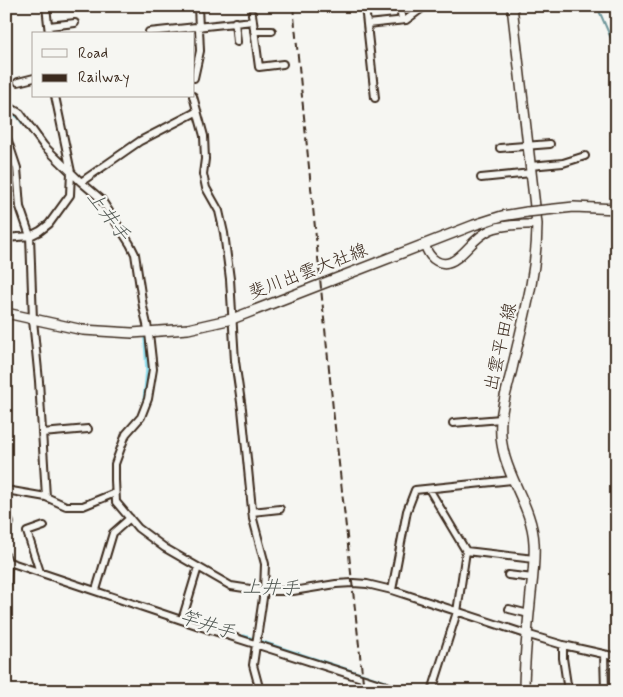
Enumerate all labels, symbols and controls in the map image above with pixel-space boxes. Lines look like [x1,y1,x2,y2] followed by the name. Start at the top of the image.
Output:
[32,32,195,98] legend
[78,44,108,64] text: Road
[78,68,130,88] text: Railway
[81,186,136,247] water label: 上井手
[245,238,371,306] street label: 斐川出雲大社線
[479,300,523,394] street label: 出雲平田線
[242,575,301,602] water label: 上井手
[176,604,239,646] water label: 竿井手

